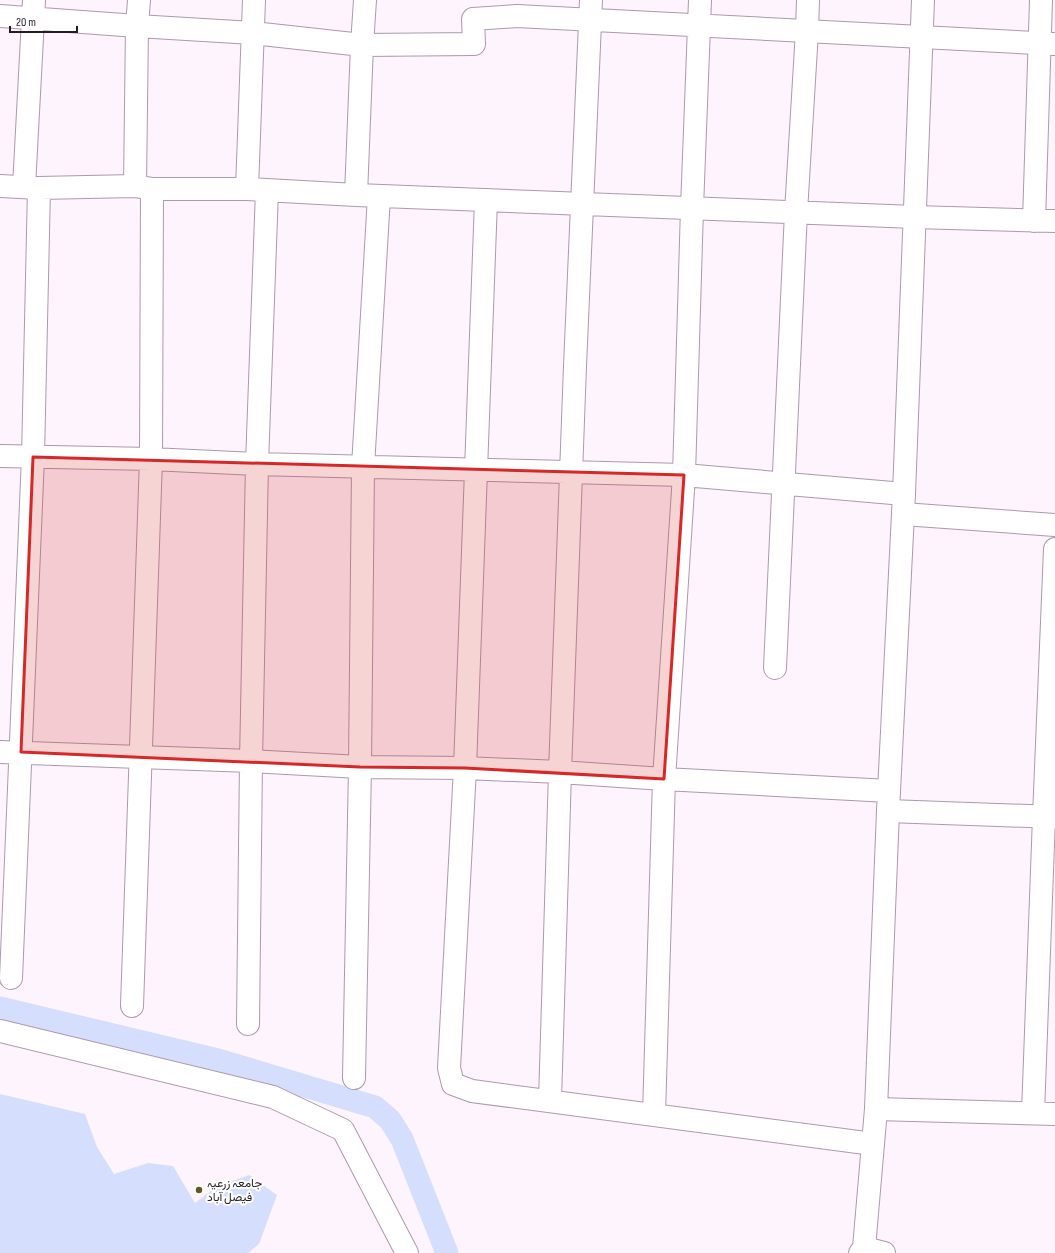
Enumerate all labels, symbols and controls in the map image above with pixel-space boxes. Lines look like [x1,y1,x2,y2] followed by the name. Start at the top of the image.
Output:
[10,8,77,34] scale bar
[16,15,36,30] text: 20 m
[207,1176,262,1205] place label: جامعہ زرعیہ فیصل آباد
[194,1185,204,1195] marker: جامعہ زرعیہ فیصل آباد

